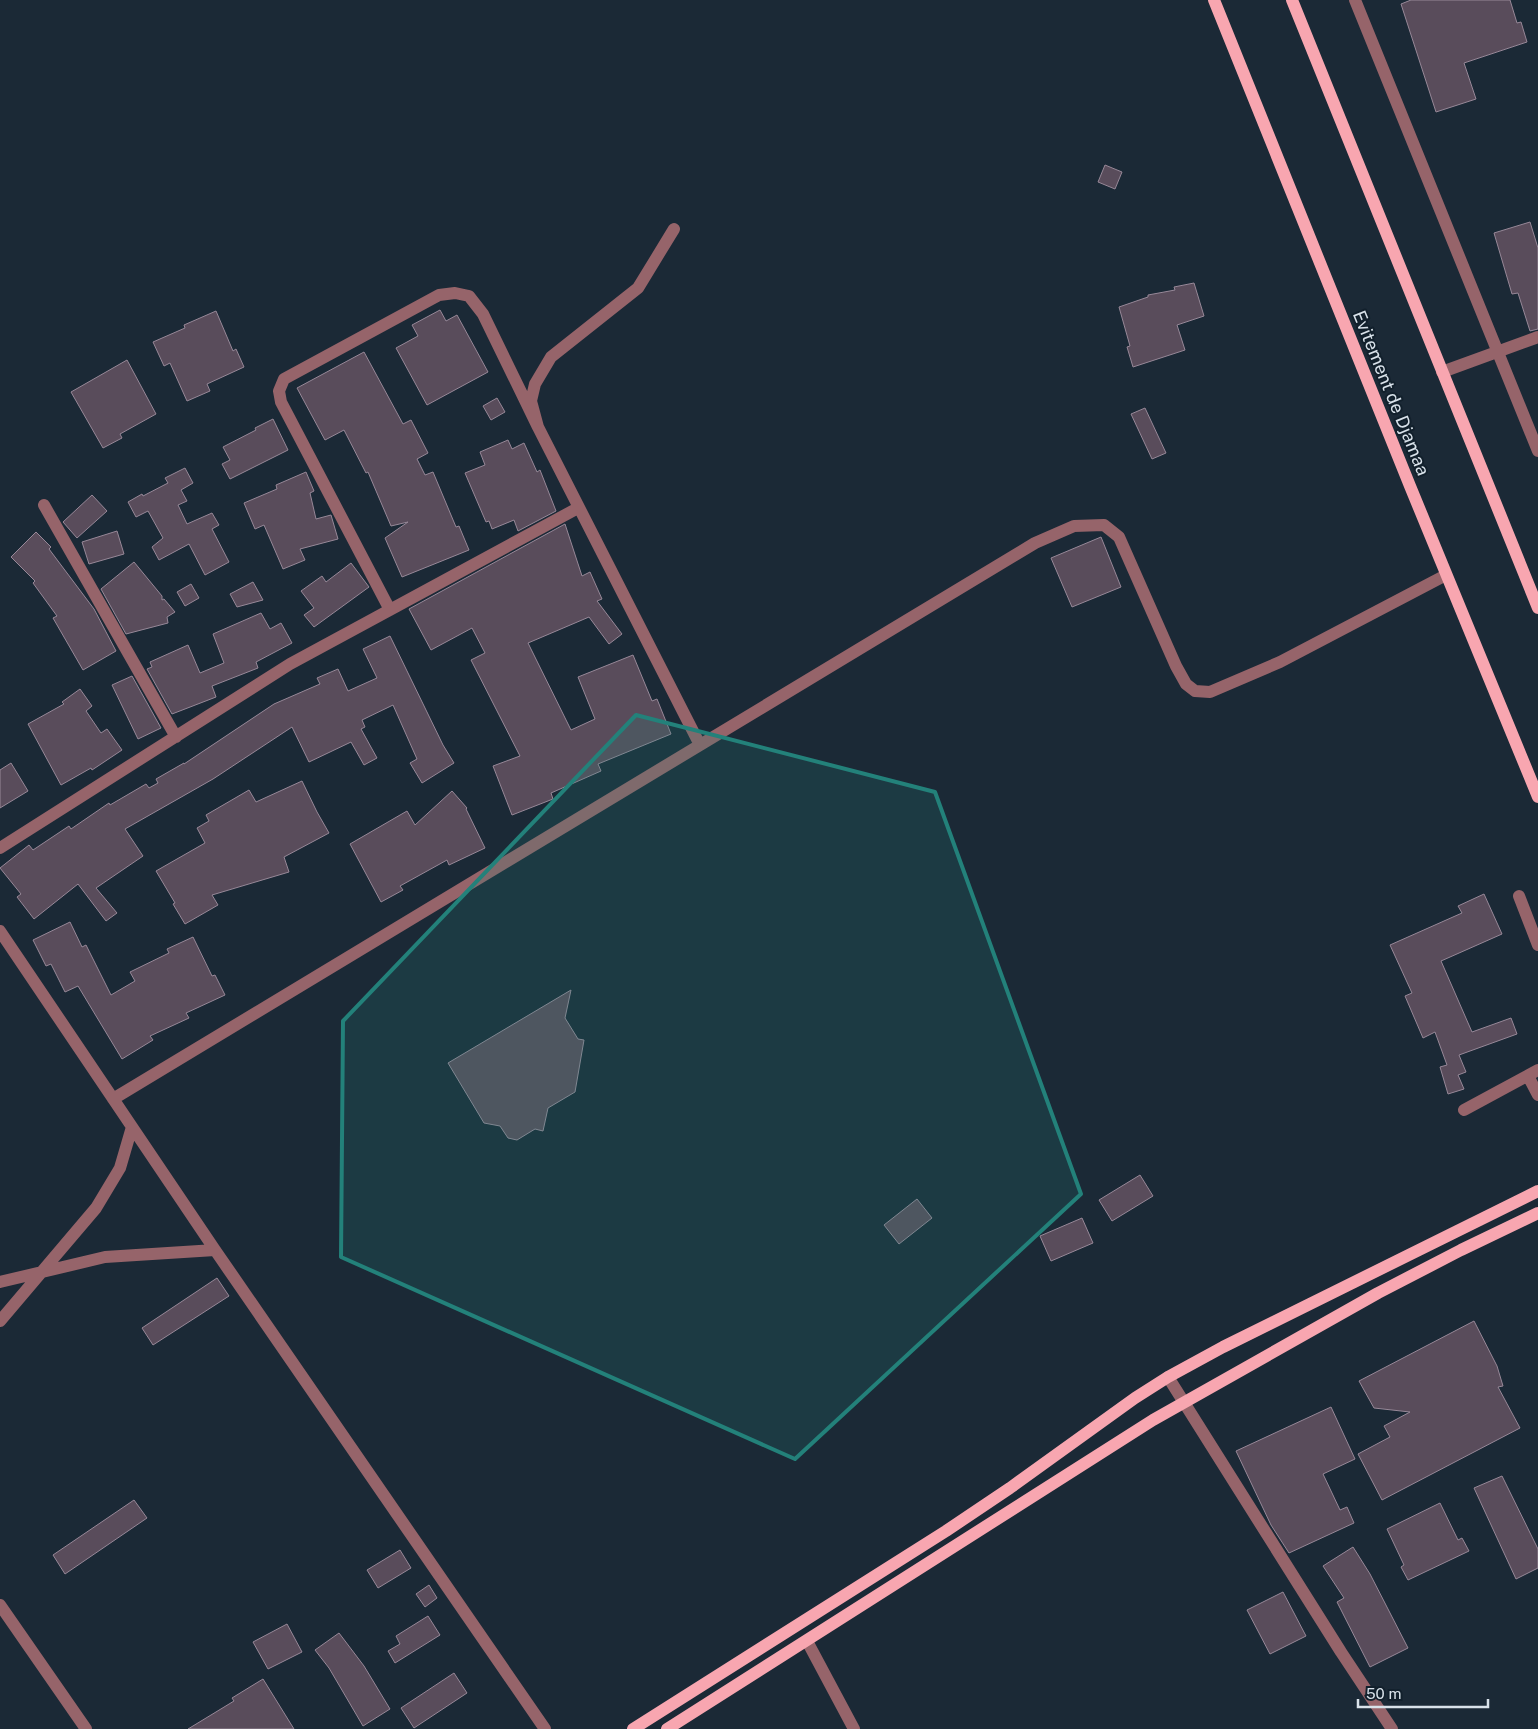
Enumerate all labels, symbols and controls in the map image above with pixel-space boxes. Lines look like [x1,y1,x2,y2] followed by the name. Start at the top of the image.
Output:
[1349,307,1434,478] street label: Evitement de Djamaa
[1358,1676,1488,1708] scale bar
[1366,1685,1401,1702] text: 50 m

